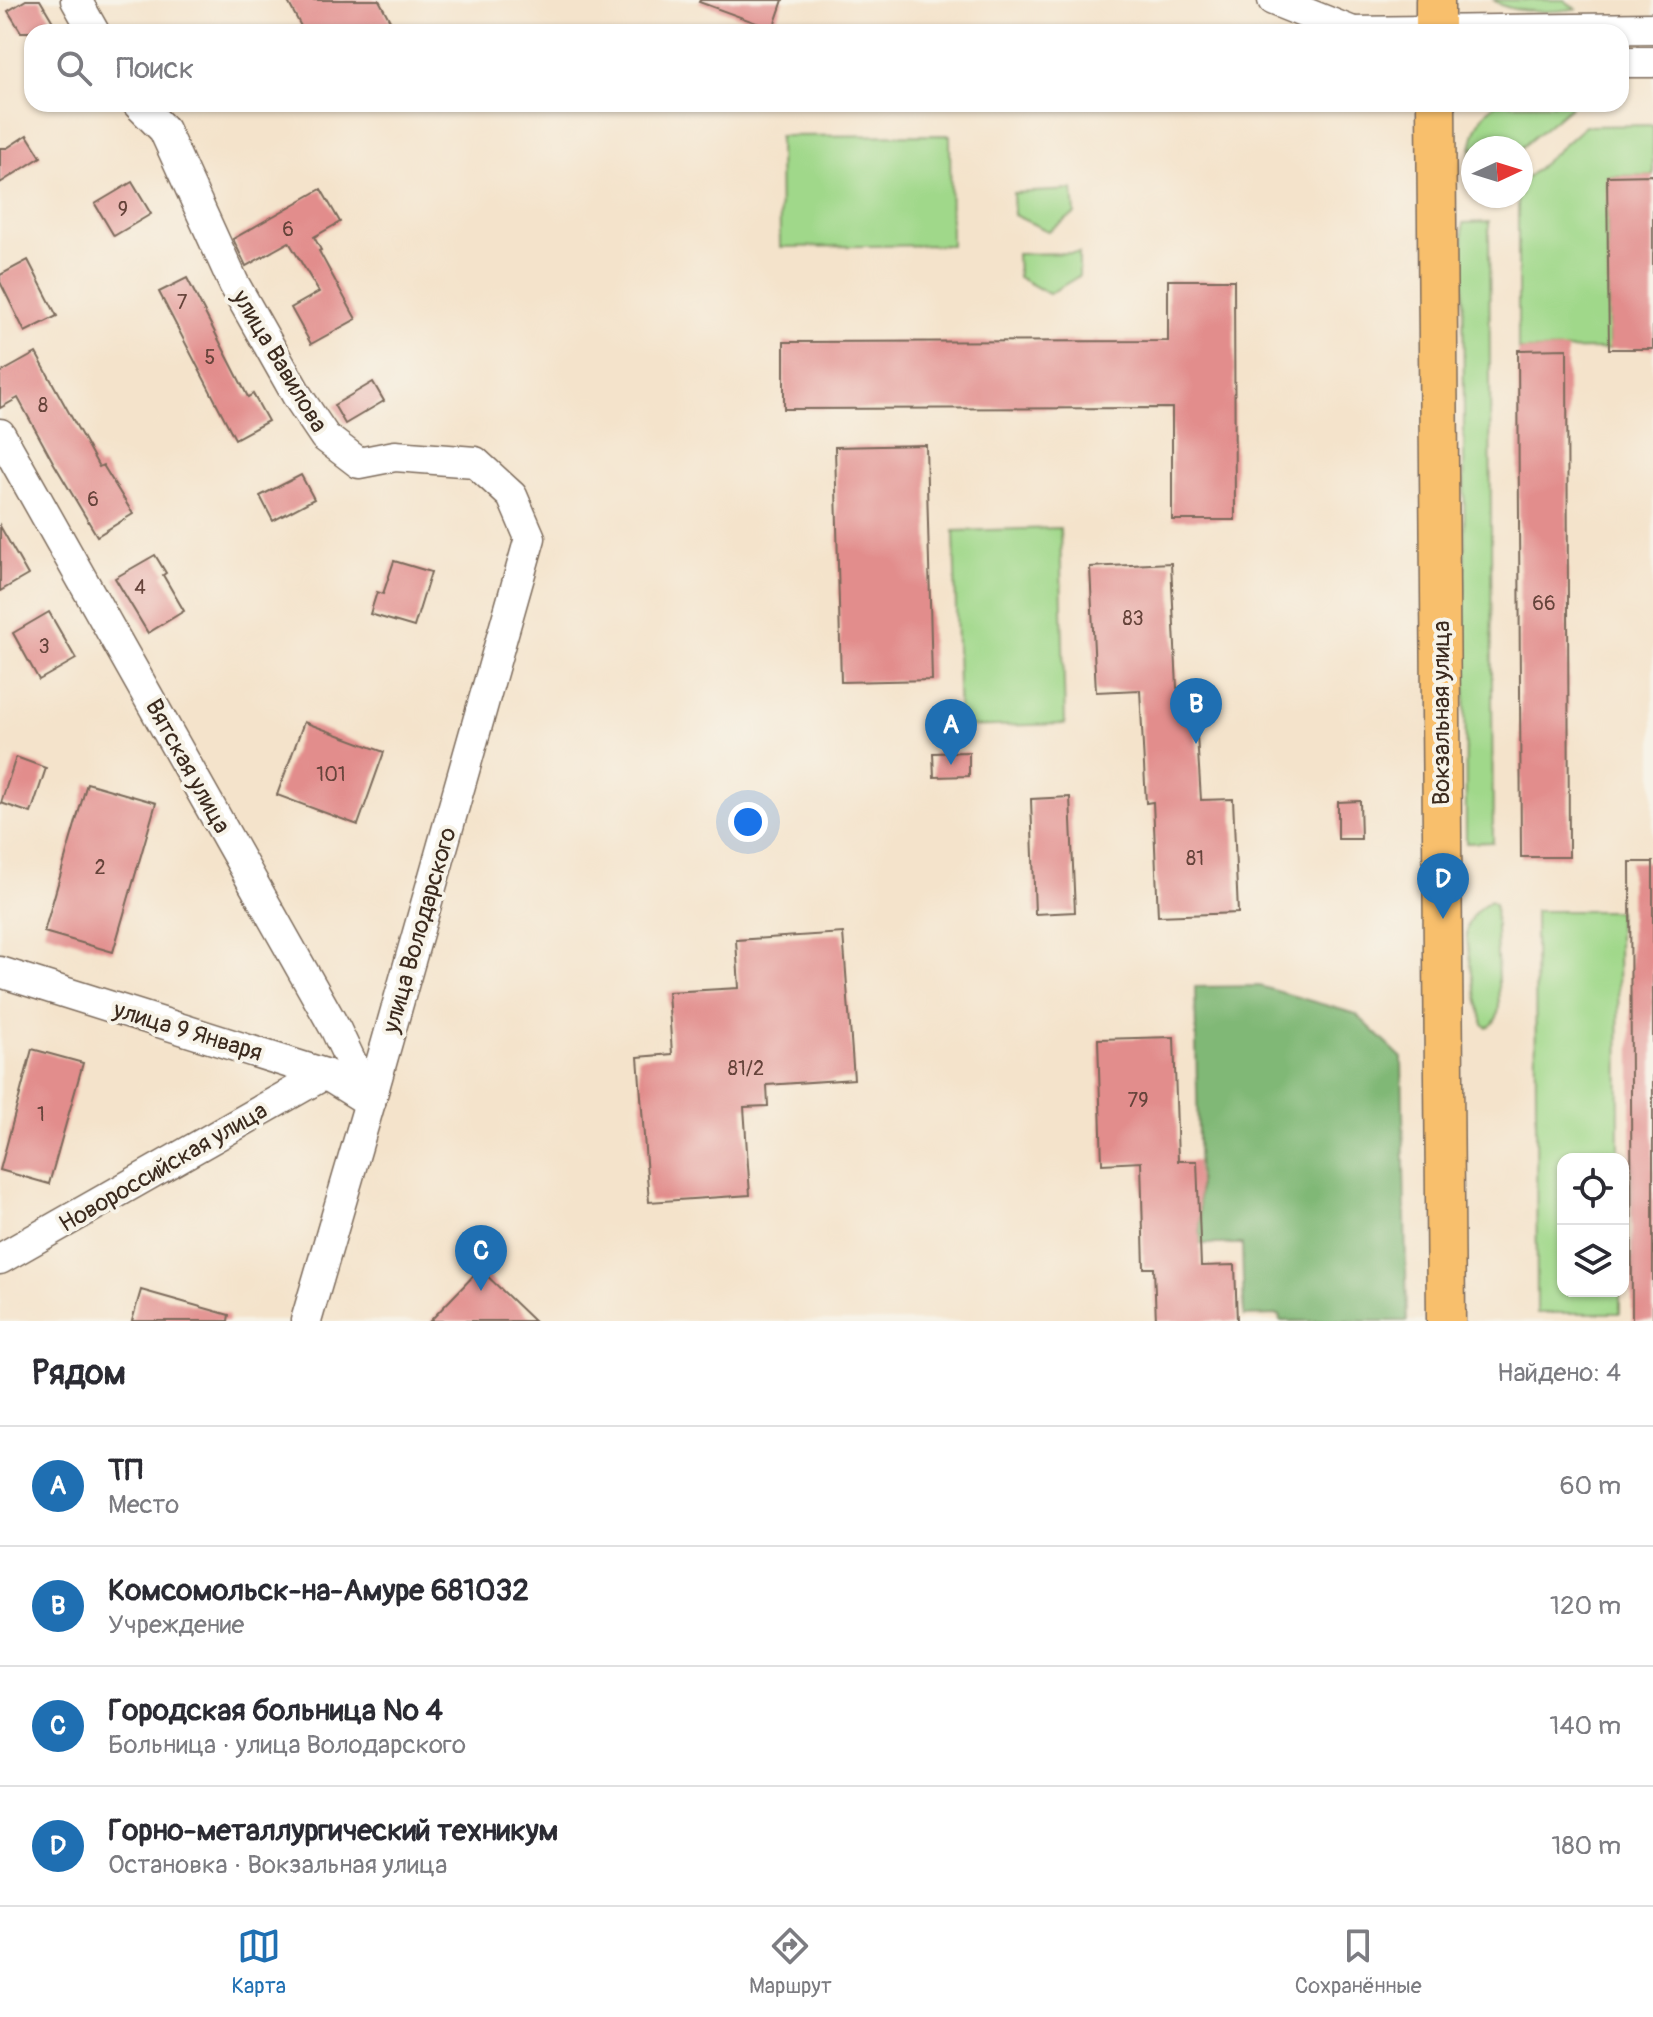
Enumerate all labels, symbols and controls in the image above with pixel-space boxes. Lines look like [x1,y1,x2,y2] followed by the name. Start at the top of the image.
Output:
[24,24,1629,112] search box
[52,46,96,90] icon: search
[116,50,194,87] text: Поиск
[1461,136,1533,208] north arrow
[118,197,128,222] house number: 9
[282,217,294,242] house number: 6
[225,284,333,438] street label: улица Вавилова
[177,290,188,315] house number: 7
[205,345,215,370] house number: 5
[38,393,48,418] house number: 8
[87,487,99,512] house number: 6
[134,575,146,600] house number: 4
[1532,591,1556,616] house number: 66
[1122,606,1144,631] house number: 83
[1427,621,1456,805] street label: Вокзальная улица
[38,634,50,659] house number: 3
[1170,678,1222,744] pin: B
[139,694,236,838] street label: Вятская улица
[925,699,977,765] pin: A
[316,762,346,787] house number: 101
[728,802,768,842] your location
[376,824,463,1037] street label: улица Володарского
[1186,846,1204,871] house number: 81
[1417,853,1469,919] pin: D
[94,855,106,880] house number: 2
[109,995,266,1068] street label: улица 9 Января
[728,1056,764,1081] house number: 81/2
[1128,1088,1148,1113] house number: 79
[54,1096,273,1239] street label: Новороссийская улица
[37,1102,45,1127] house number: 1
[1557,1153,1629,1297] map controls
[1557,1153,1629,1225] button: locate
[455,1225,507,1291] pin: C
[1557,1225,1629,1297] button: layers
[32,1352,126,1395] text: Рядом
[1497,1357,1621,1389] text: Найдено: 4
[108,1452,143,1489] text: ТП
[50,1470,66,1502] text: A
[1559,1470,1621,1502] text: 60 m
[108,1489,179,1521] text: Место
[108,1572,529,1609] text: Комсомольск-на-Амуре 681032
[51,1590,65,1622] text: B
[1550,1590,1621,1622] text: 120 m
[108,1609,244,1641] text: Учреждение
[108,1692,443,1729] text: Городская больница № 4
[50,1710,66,1742] text: C
[1549,1710,1621,1742] text: 140 m
[108,1729,466,1761] text: Больница · улица Володарского
[108,1812,558,1849] text: Горно-металлургический техникум
[50,1830,66,1862] text: D
[1551,1830,1621,1862] text: 180 m
[108,1849,447,1881] text: Остановка · Вокзальная улица
[231,1924,286,2000] tab: Карта
[749,1924,832,2000] tab: Маршрут
[1295,1924,1422,2000] tab: Сохранённые

